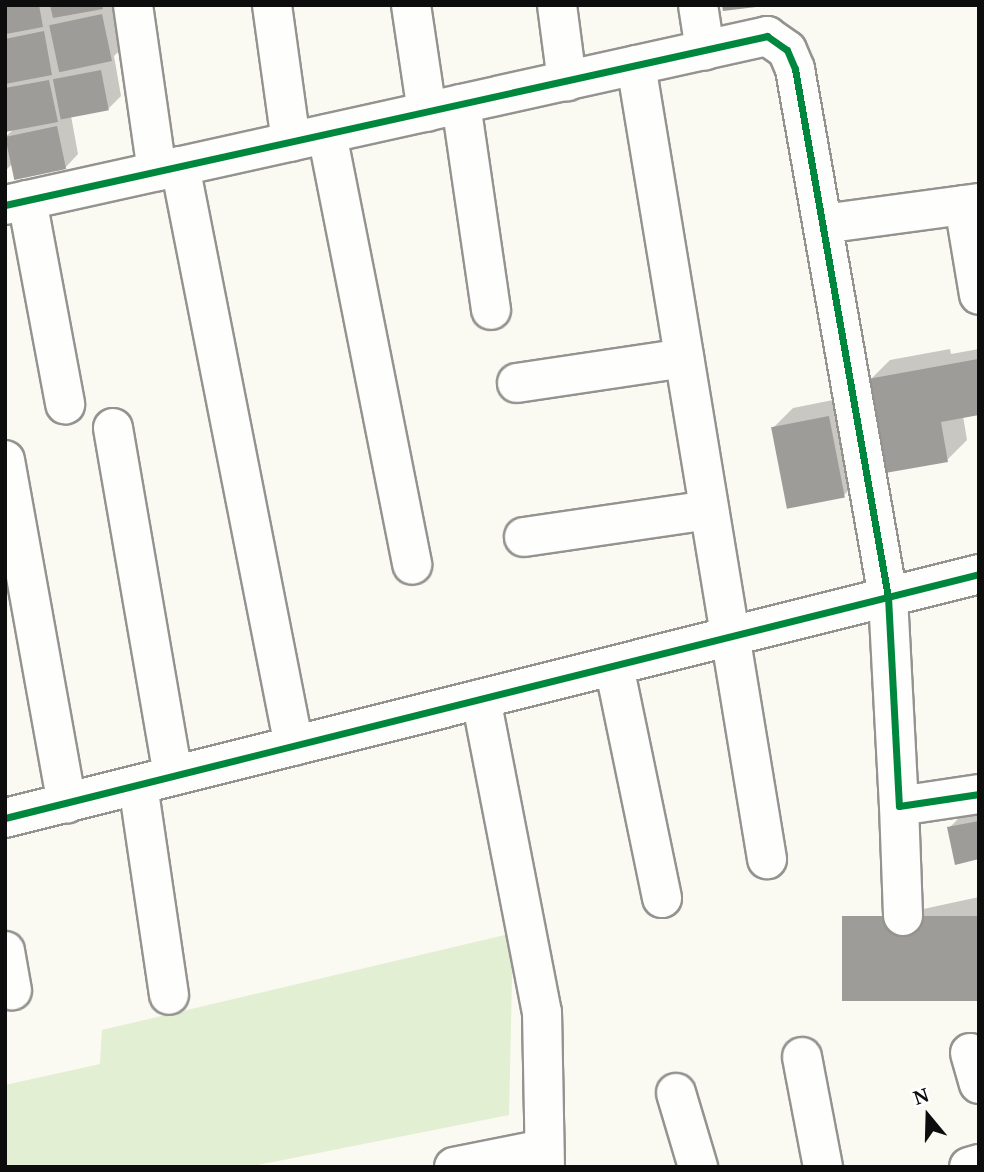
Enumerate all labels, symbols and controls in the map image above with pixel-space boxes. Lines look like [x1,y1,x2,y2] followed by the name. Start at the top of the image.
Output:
[893,1081,963,1151] north arrow
[910,1081,932,1111] text: N

